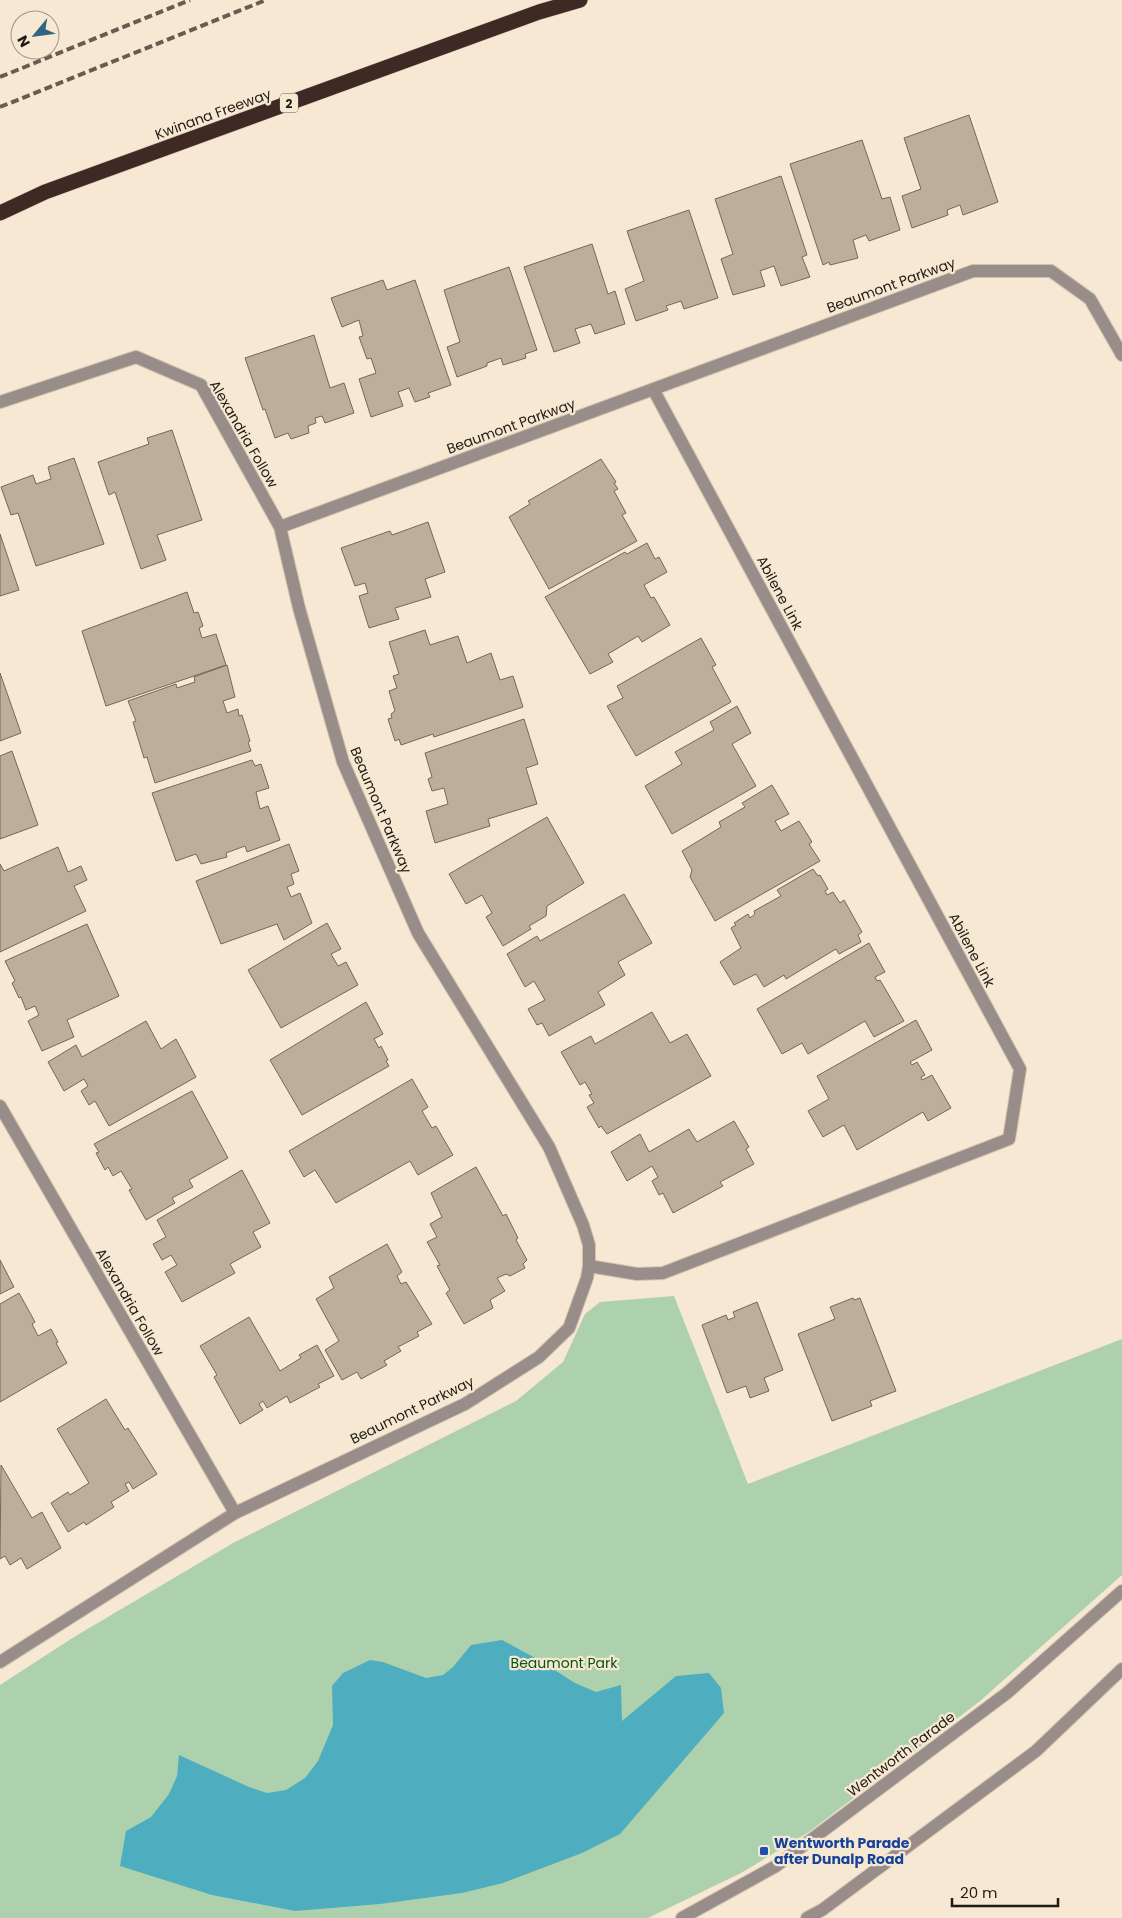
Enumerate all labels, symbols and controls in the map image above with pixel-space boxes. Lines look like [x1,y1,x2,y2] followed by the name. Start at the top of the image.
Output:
[10,10,60,60] north arrow
[12,32,35,51] text: N
[152,84,274,144] street label: Kwinana Freeway
[280,94,298,112] road number: 2
[824,252,958,318] street label: Beaumont Parkway
[205,376,283,492] street label: Alexandria Follow
[444,393,578,459] street label: Beaumont Parkway
[752,552,808,634] street label: Abilene Link
[345,744,417,876] street label: Beaumont Parkway
[944,909,1000,991] street label: Abilene Link
[91,1244,169,1360] street label: Alexandria Follow
[347,1371,477,1449] street label: Beaumont Parkway
[511,1653,618,1673] park label: Beaumont Park
[843,1707,959,1801] street label: Wentworth Parade
[774,1833,910,1869] place label: Wentworth Parade after Dunalp Road
[758,1845,770,1857] marker: Wentworth Parade after Dunalp Road
[952,1876,1058,1908] scale bar
[960,1882,998,1903] text: 20 m

